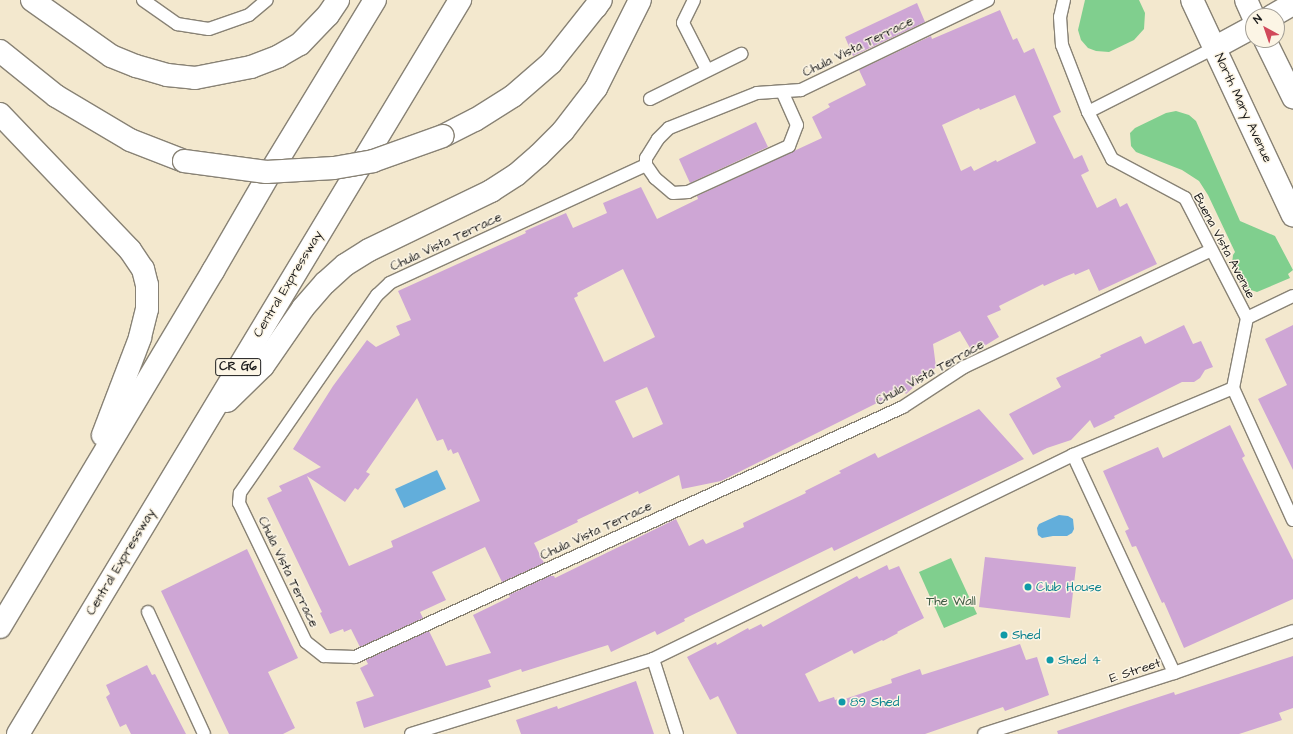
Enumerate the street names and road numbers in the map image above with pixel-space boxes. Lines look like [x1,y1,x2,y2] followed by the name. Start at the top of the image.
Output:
[800,13,916,81] street label: Chula Vista Terrace
[1211,51,1275,165] street label: North Mary Avenue
[1190,191,1258,301] street label: Buena Vista Avenue
[388,209,504,275] street label: Chula Vista Terrace
[250,228,326,340] street label: Central Expressway
[873,337,987,409] street label: Chula Vista Terrace
[215,357,261,377] road number: CR G6
[538,498,654,564] street label: Chula Vista Terrace
[83,506,159,618] street label: Central Expressway
[254,514,322,630] street label: Chula Vista Terrace
[1107,655,1163,687] street label: E Street

